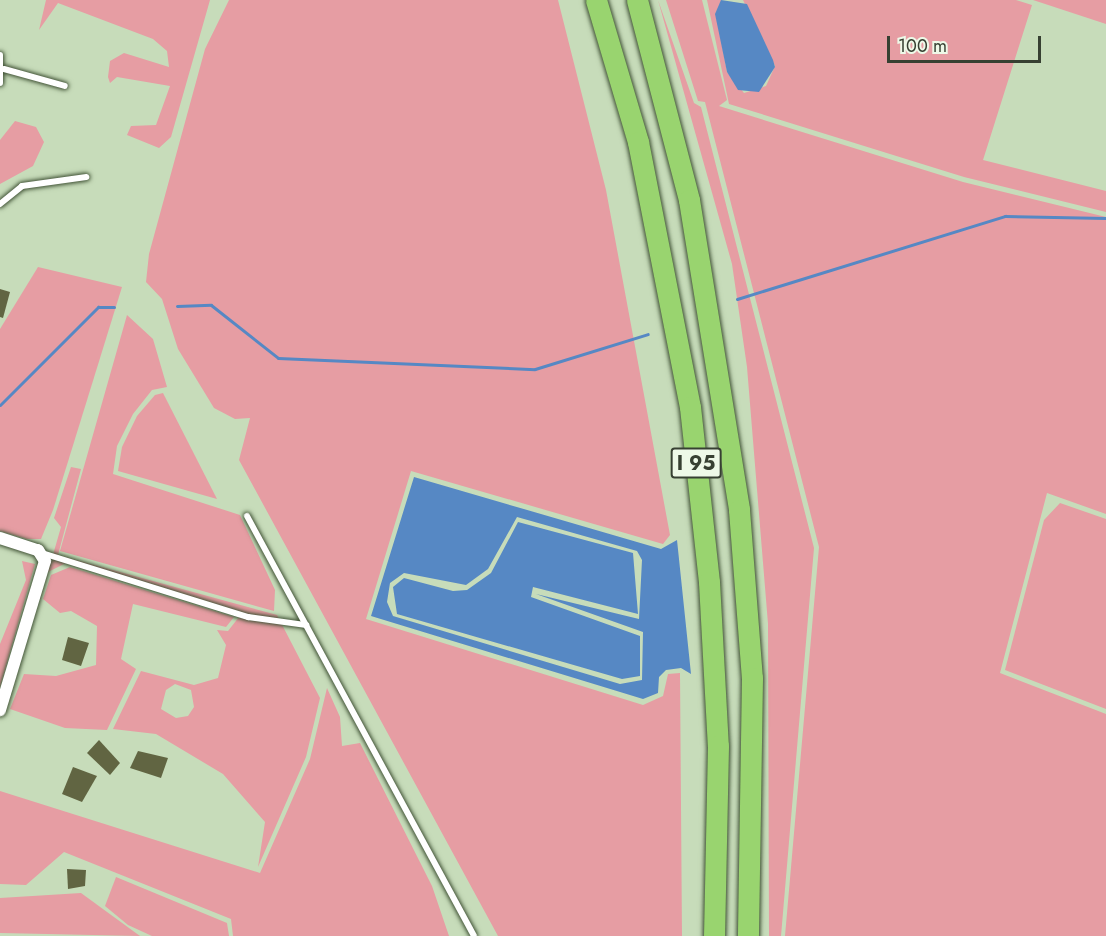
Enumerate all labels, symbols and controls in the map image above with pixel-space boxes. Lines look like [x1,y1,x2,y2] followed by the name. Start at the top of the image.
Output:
[890,24,1044,62] scale bar
[898,33,947,59] text: 100 m
[670,446,722,480] road number: I 95

